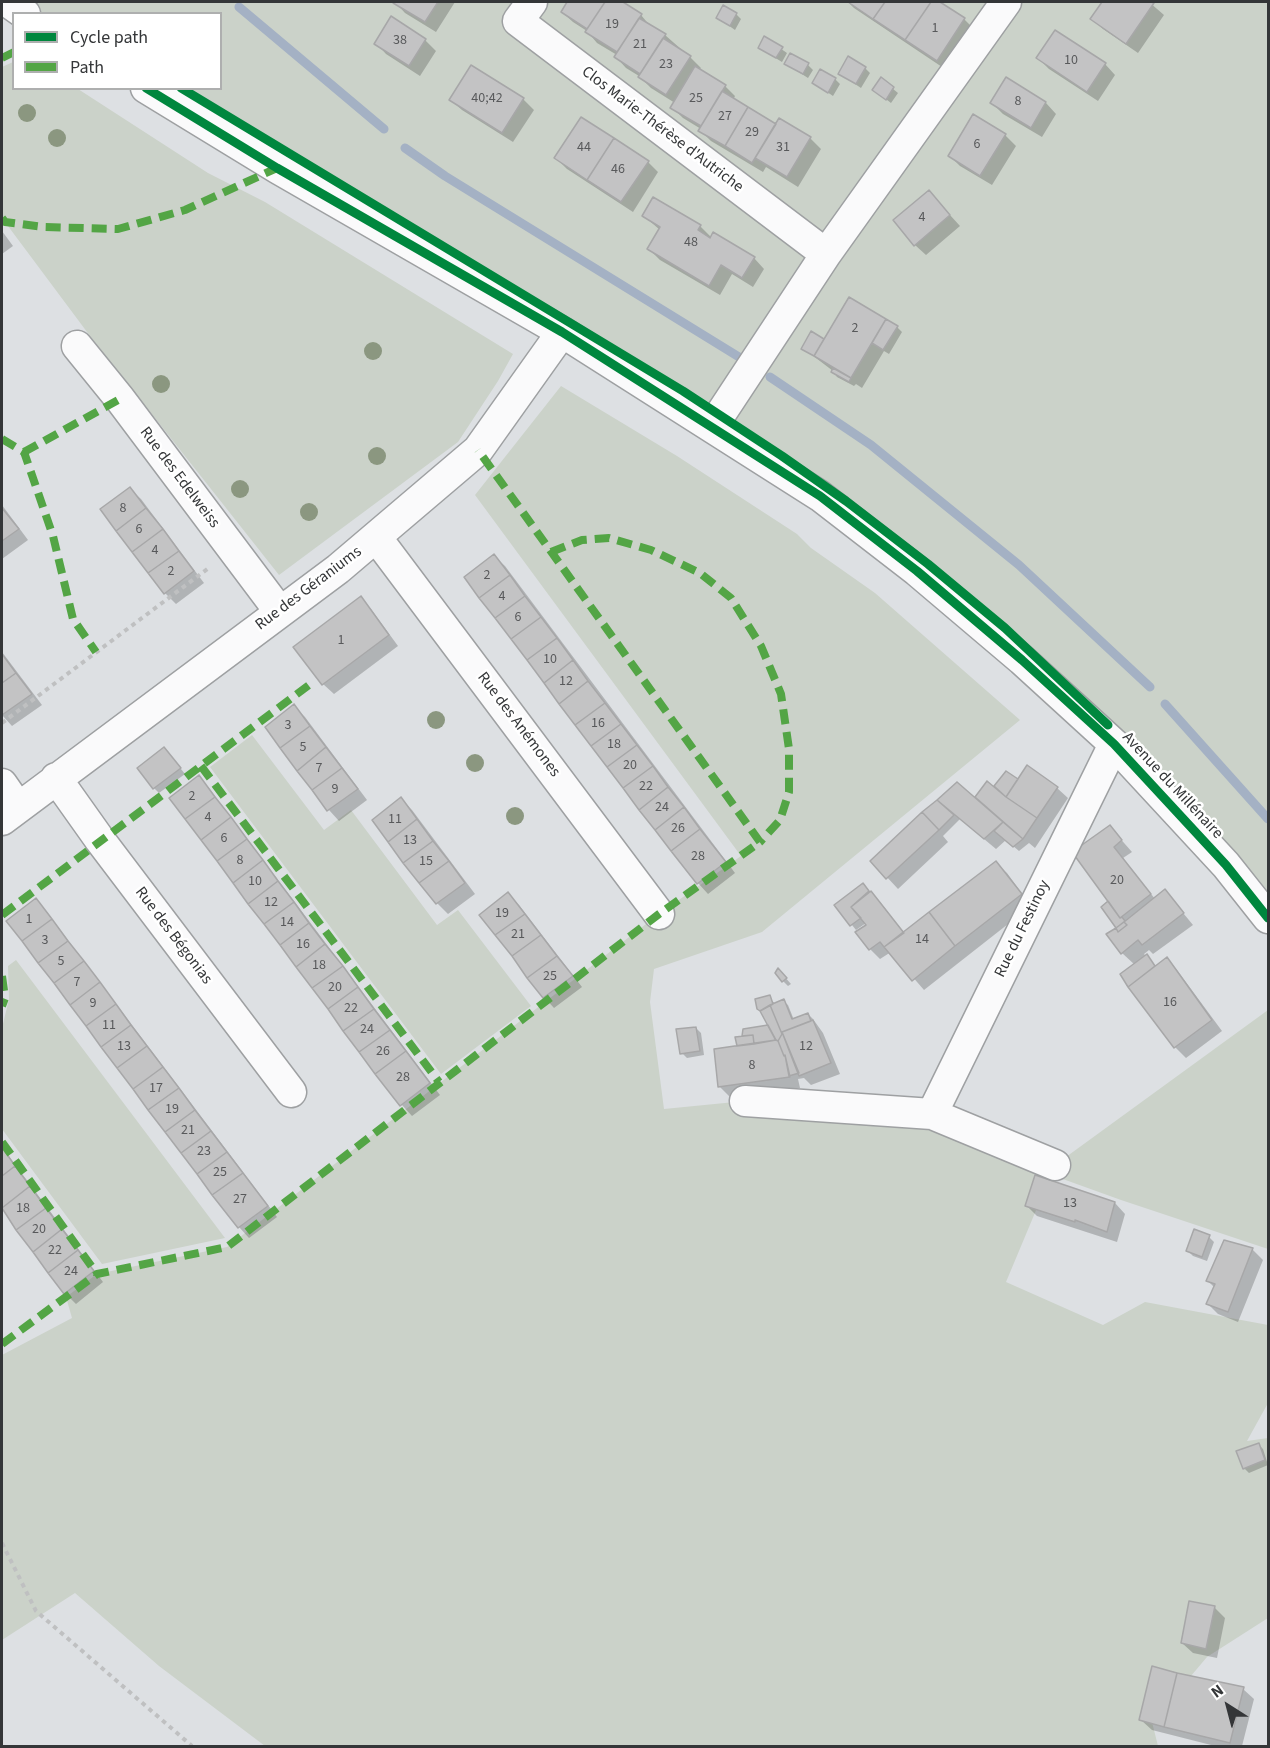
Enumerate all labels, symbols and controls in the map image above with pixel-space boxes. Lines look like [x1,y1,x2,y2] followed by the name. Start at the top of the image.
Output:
[12,12,222,90] legend
[605,17,619,33] house number: 19
[932,21,938,37] house number: 1
[70,25,148,50] text: Cycle path
[393,33,407,49] house number: 38
[633,37,647,53] house number: 21
[1064,53,1078,69] house number: 10
[70,55,104,80] text: Path
[659,57,673,73] house number: 23
[577,63,747,197] street label: Clos Marie-Thérèse d'Autriche
[471,91,503,107] house number: 40;42
[689,91,703,107] house number: 25
[1015,94,1021,110] house number: 8
[718,109,732,125] house number: 27
[745,125,759,141] house number: 29
[974,137,980,153] house number: 6
[577,140,591,156] house number: 44
[776,140,790,156] house number: 31
[611,162,625,178] house number: 46
[919,210,925,226] house number: 4
[684,235,698,251] house number: 48
[852,321,858,337] house number: 2
[135,424,223,532] street label: Rue des Edelweiss
[120,501,126,517] house number: 8
[136,522,142,538] house number: 6
[152,543,158,559] house number: 4
[252,543,366,635] street label: Rue des Géraniums
[168,564,174,580] house number: 2
[484,568,490,584] house number: 2
[499,589,505,605] house number: 4
[515,610,521,626] house number: 6
[338,633,344,649] house number: 1
[543,652,557,668] house number: 10
[472,669,564,781] street label: Rue des Anémones
[559,674,573,690] house number: 12
[591,716,605,732] house number: 16
[285,718,291,734] house number: 3
[1118,729,1226,843] street label: Avenue du Millénaire
[607,737,621,753] house number: 18
[300,740,306,756] house number: 5
[623,758,637,774] house number: 20
[316,761,322,777] house number: 7
[639,779,653,795] house number: 22
[332,782,338,798] house number: 9
[189,789,195,805] house number: 2
[655,800,669,816] house number: 24
[205,810,211,826] house number: 4
[388,812,402,828] house number: 11
[671,821,685,837] house number: 26
[221,831,227,847] house number: 6
[403,833,417,849] house number: 13
[691,849,705,865] house number: 28
[237,853,243,869] house number: 8
[419,854,433,870] house number: 15
[1110,873,1124,889] house number: 20
[248,874,262,890] house number: 10
[991,877,1055,981] street label: Rue du Festinoy
[130,884,216,988] street label: Rue des Bégonias
[264,895,278,911] house number: 12
[495,906,509,922] house number: 19
[26,912,32,928] house number: 1
[280,915,294,931] house number: 14
[511,927,525,943] house number: 21
[915,932,929,948] house number: 14
[42,933,48,949] house number: 3
[296,937,310,953] house number: 16
[58,954,64,970] house number: 5
[312,958,326,974] house number: 18
[543,969,557,985] house number: 25
[74,975,80,991] house number: 7
[328,980,342,996] house number: 20
[1163,995,1177,1011] house number: 16
[90,996,96,1012] house number: 9
[344,1001,358,1017] house number: 22
[102,1018,116,1034] house number: 11
[360,1022,374,1038] house number: 24
[117,1039,131,1055] house number: 13
[799,1039,813,1055] house number: 12
[376,1044,390,1060] house number: 26
[749,1058,755,1074] house number: 8
[396,1070,410,1086] house number: 28
[149,1081,163,1097] house number: 17
[165,1102,179,1118] house number: 19
[181,1123,195,1139] house number: 21
[197,1144,211,1160] house number: 23
[213,1165,227,1181] house number: 25
[233,1192,247,1208] house number: 27
[1063,1196,1077,1212] house number: 13
[16,1201,30,1217] house number: 18
[32,1222,46,1238] house number: 20
[48,1243,62,1259] house number: 22
[64,1264,78,1280] house number: 24
[1198,1676,1258,1736] north arrow
[1207,1679,1228,1703] text: N

